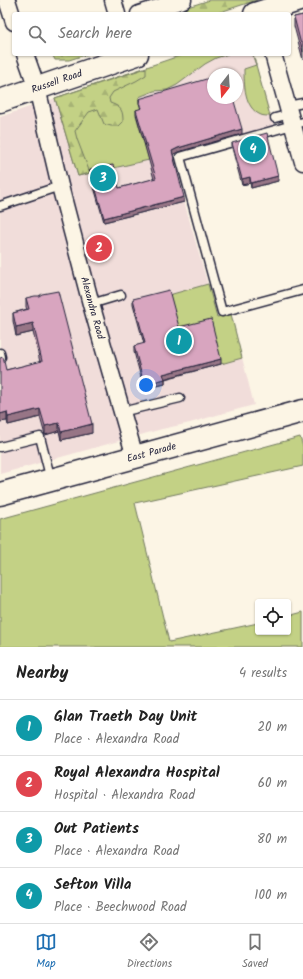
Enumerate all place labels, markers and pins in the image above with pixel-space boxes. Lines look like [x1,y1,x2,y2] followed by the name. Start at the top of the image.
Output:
[240,134,266,164] pin: 4
[90,163,116,193] pin: 3
[86,233,112,263] pin: 2
[166,326,192,356] pin: 1

